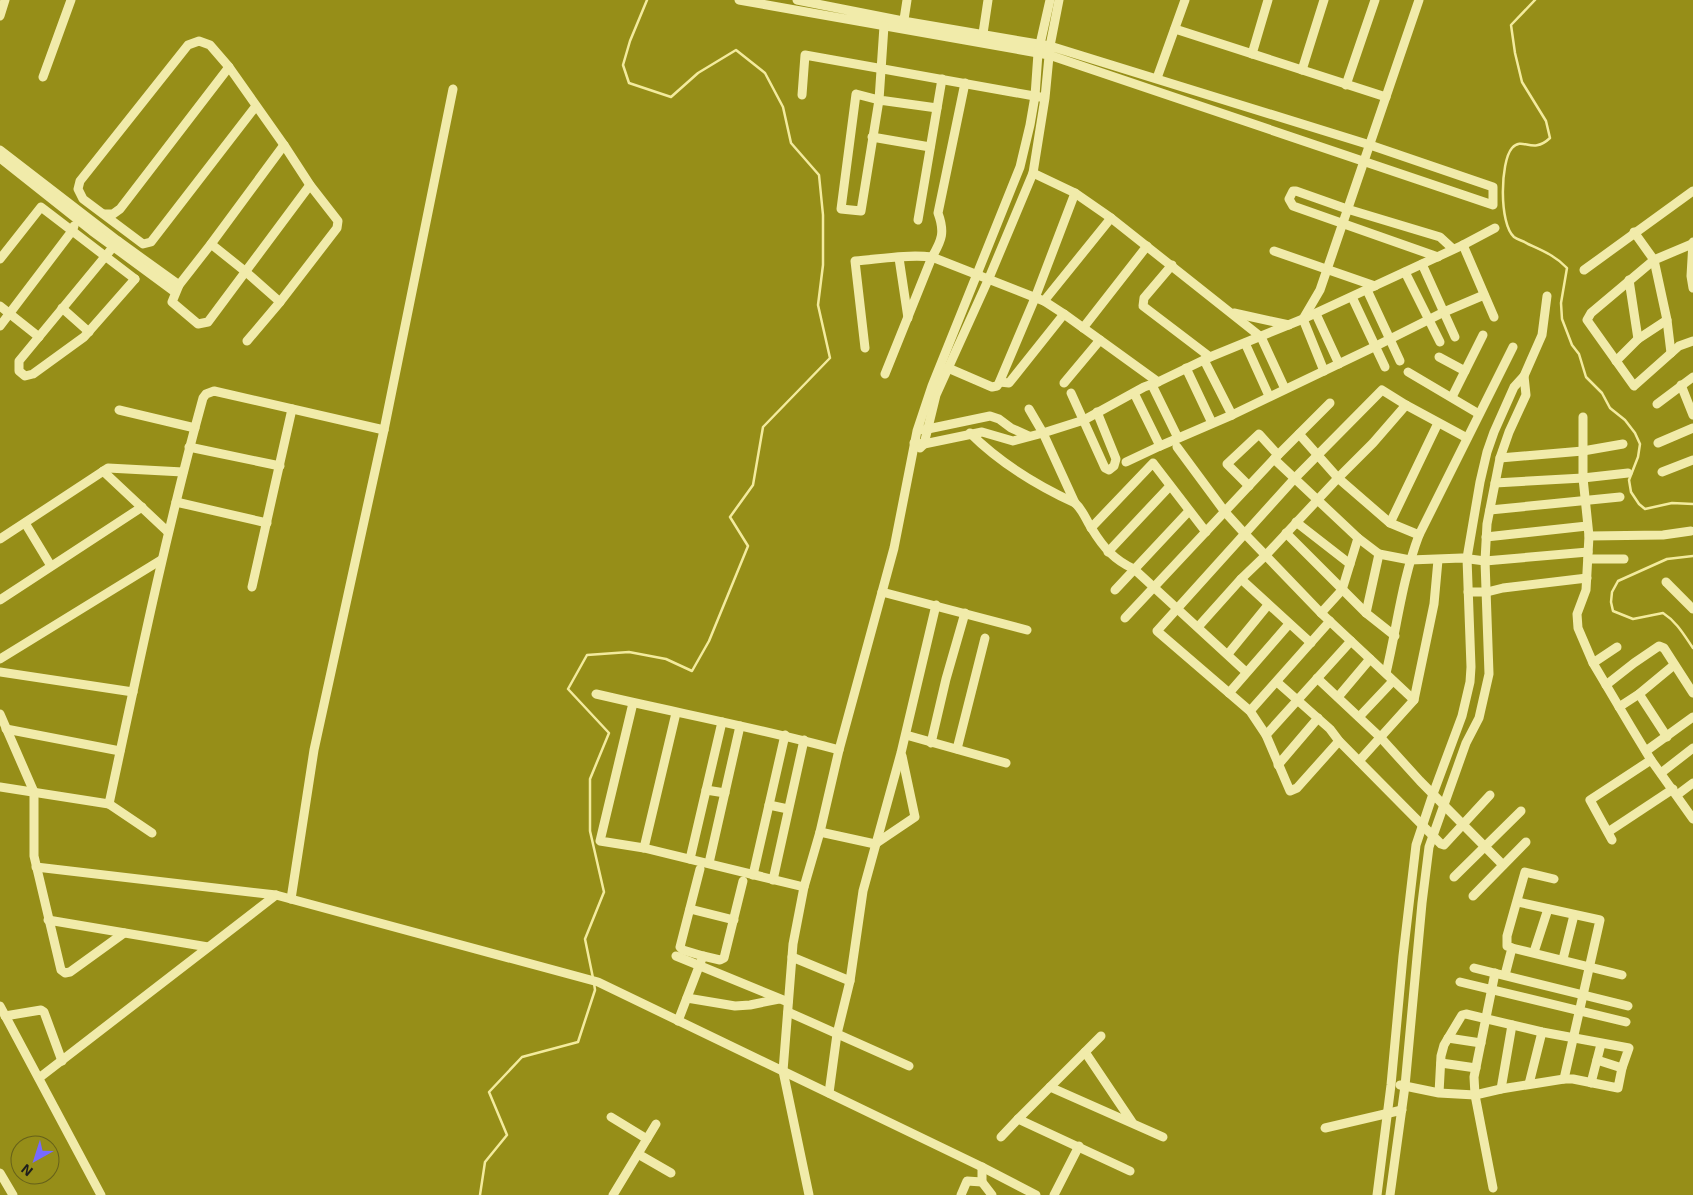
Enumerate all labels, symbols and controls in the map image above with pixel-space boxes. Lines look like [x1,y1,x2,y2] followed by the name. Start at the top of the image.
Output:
[10,1135,60,1185] north arrow
[17,1161,36,1180] text: N

